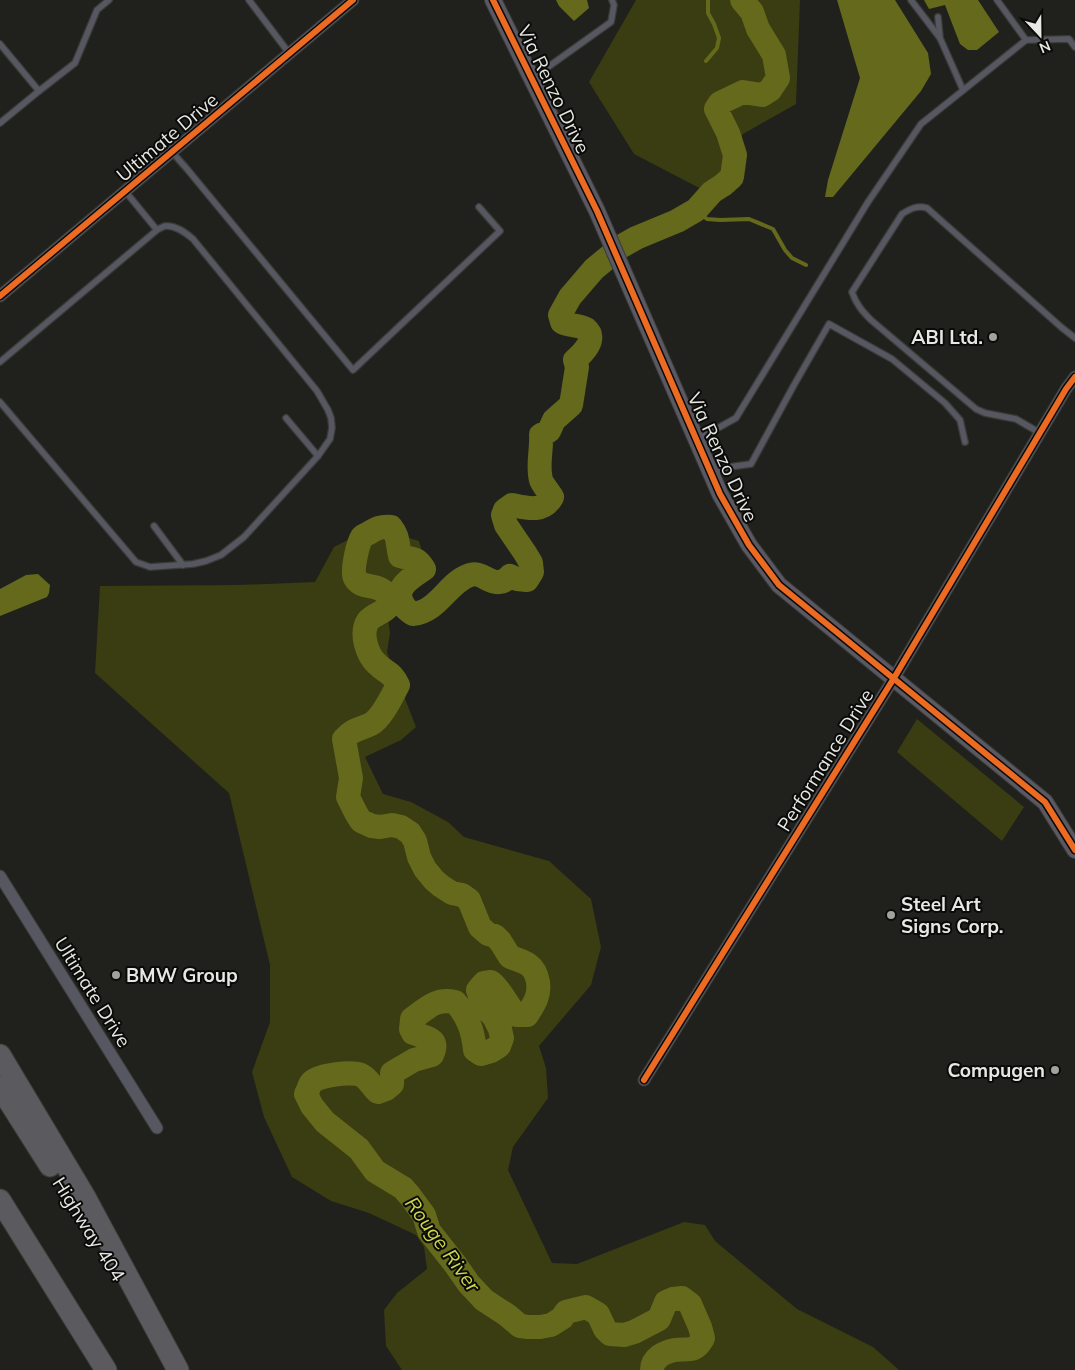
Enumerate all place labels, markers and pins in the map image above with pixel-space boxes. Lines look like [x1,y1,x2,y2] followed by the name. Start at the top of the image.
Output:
[911,325,983,349] place label: ABI Ltd.
[987,331,999,343] marker: ABI Ltd.
[901,892,1003,938] place label: Steel Art Signs Corp.
[885,909,897,921] marker: Steel Art Signs Corp.
[126,963,238,987] place label: BMW Group
[110,969,122,981] marker: BMW Group
[948,1058,1045,1082] place label: Compugen
[1049,1064,1061,1076] marker: Compugen

